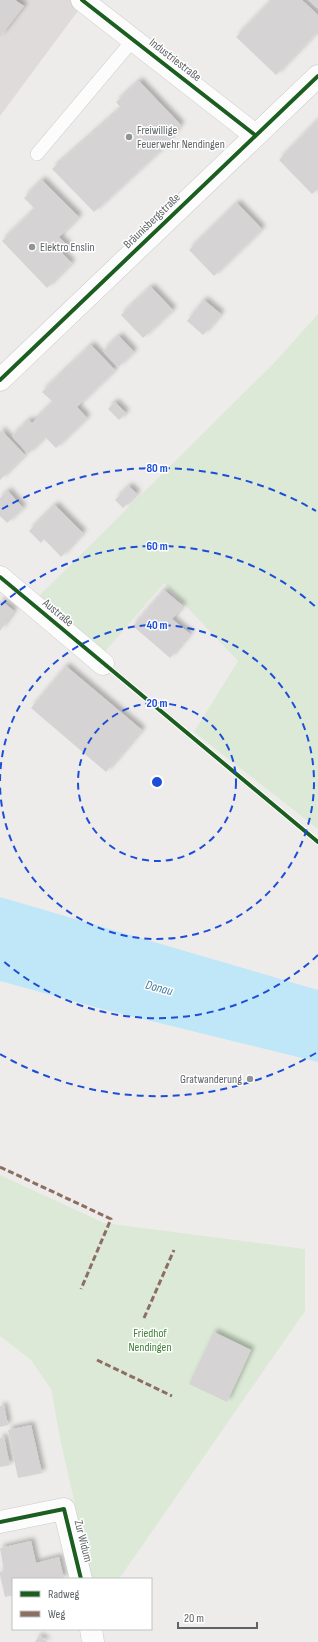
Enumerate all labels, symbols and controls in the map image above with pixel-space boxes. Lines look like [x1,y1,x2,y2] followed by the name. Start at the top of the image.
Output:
[146,35,204,85] street label: Industriestraße
[137,123,225,152] place label: Freiwillige Feuerwehr Nendingen
[124,132,134,142] marker: Freiwillige Feuerwehr Nendingen
[120,190,184,252] street label: Bräunisbergstraße
[40,240,95,255] place label: Elektro Enslin
[27,242,37,252] marker: Elektro Enslin
[146,461,168,476] text: 80 m
[146,539,168,554] text: 60 m
[39,595,77,630] street label: Austraße
[146,618,168,633] text: 40 m
[147,696,167,711] text: 20 m
[150,775,164,789] centre of rings
[144,977,175,999] water label: Donau
[180,1072,242,1087] place label: Gratwanderung
[245,1074,255,1084] marker: Gratwanderung
[128,1326,172,1355] park label: Friedhof Nendingen
[71,1518,96,1564] street label: Zur Widum
[12,1578,152,1630] legend
[48,1587,80,1602] text: Radweg
[178,1604,257,1630] scale bar
[48,1607,65,1622] text: Weg
[184,1611,204,1626] text: 20 m

